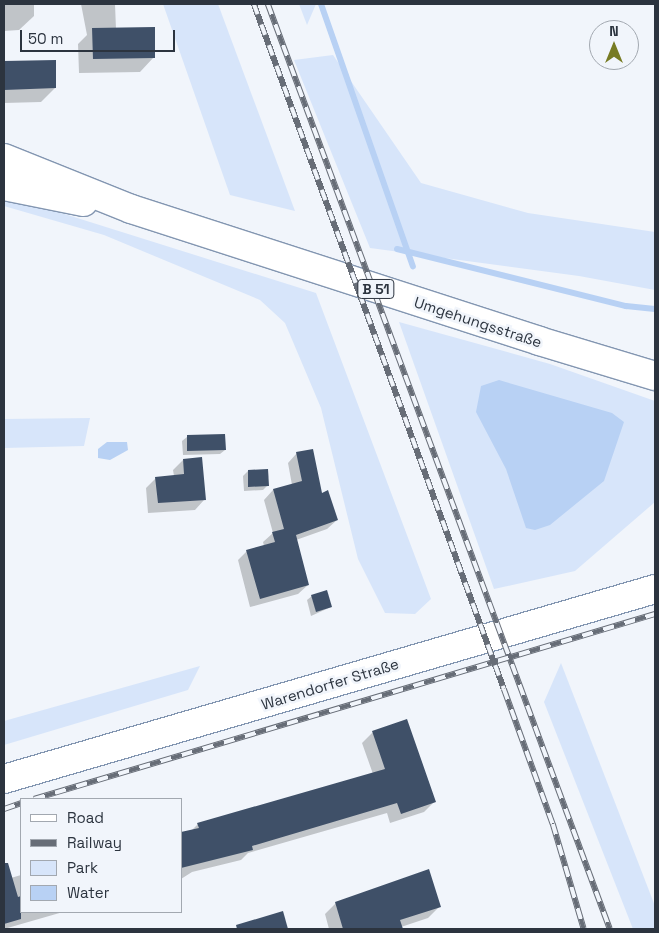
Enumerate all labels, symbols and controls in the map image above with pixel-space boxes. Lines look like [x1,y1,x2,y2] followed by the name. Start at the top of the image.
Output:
[22,20,178,52] scale bar
[589,20,639,70] north arrow
[609,22,619,40] text: N
[28,29,63,48] text: 50 m
[357,278,395,300] road number: B 51
[412,293,544,351] street label: Umgehungsstraße
[259,655,401,713] street label: Warendorfer Straße
[20,798,182,913] legend
[67,808,104,827] text: Road
[67,833,122,852] text: Railway
[67,858,98,877] text: Park
[67,883,109,902] text: Water

